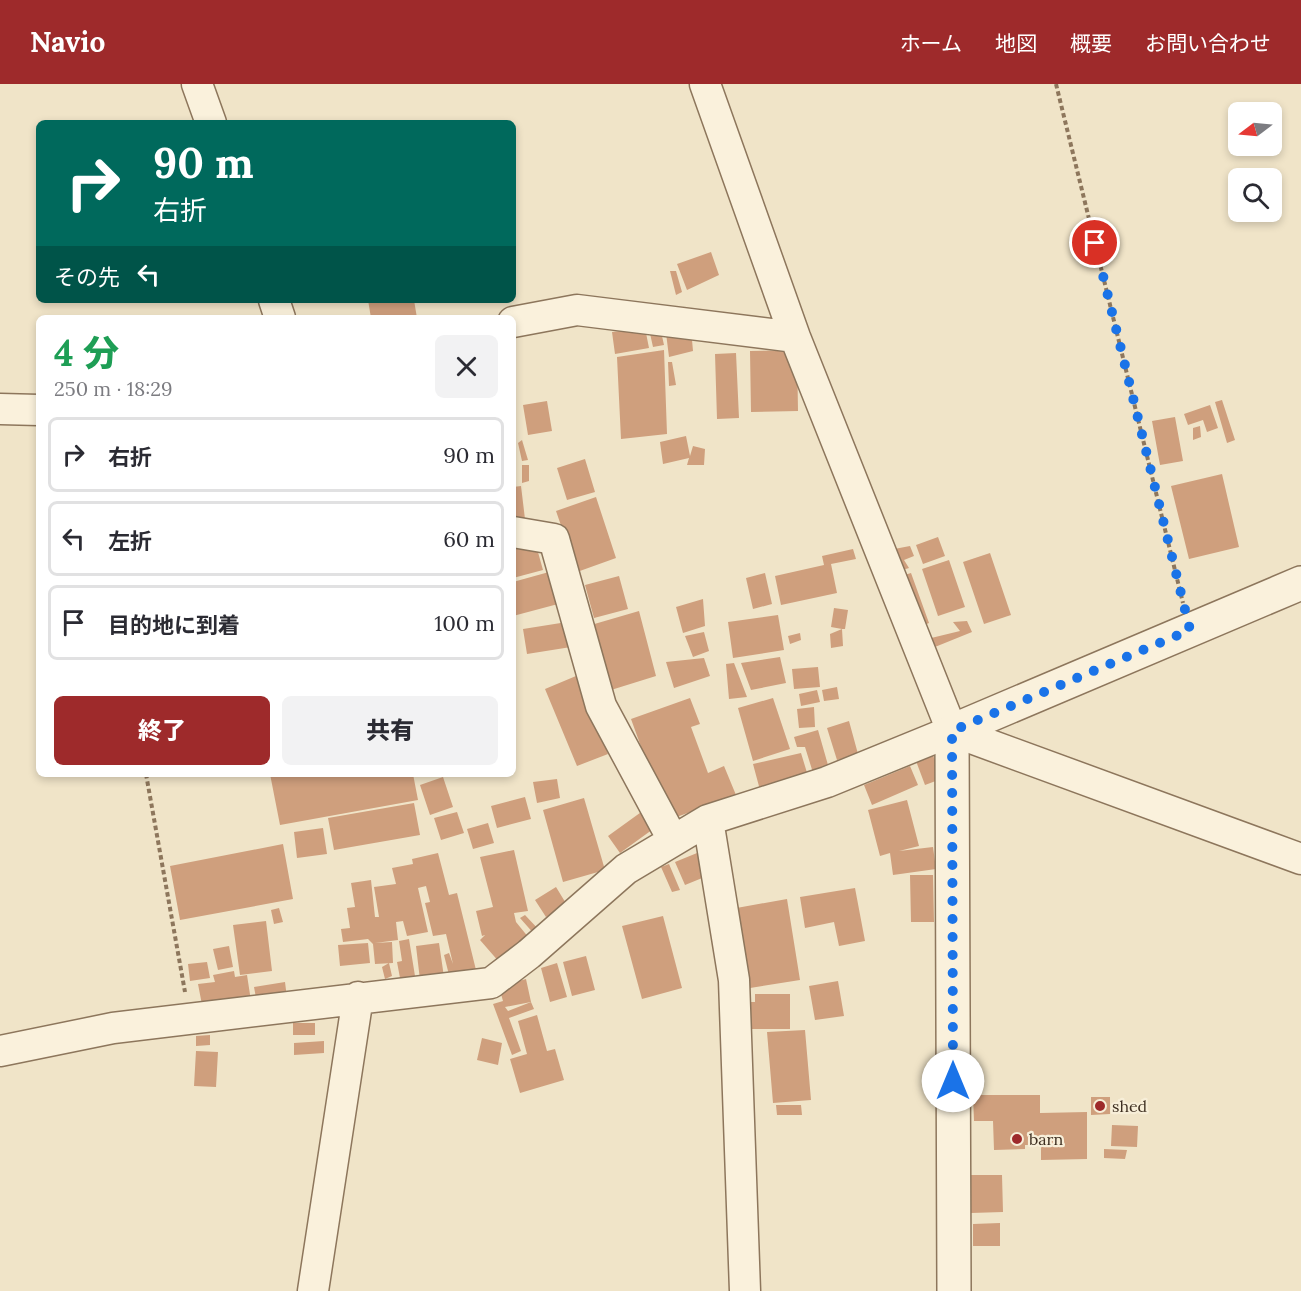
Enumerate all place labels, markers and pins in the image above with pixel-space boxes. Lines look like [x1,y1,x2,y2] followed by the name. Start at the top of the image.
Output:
[1069,217,1120,268] pin
[1112,1096,1148,1116] place label: shed
[1093,1099,1107,1113] marker: shed
[1029,1129,1063,1149] place label: barn
[1010,1132,1024,1146] marker: barn

